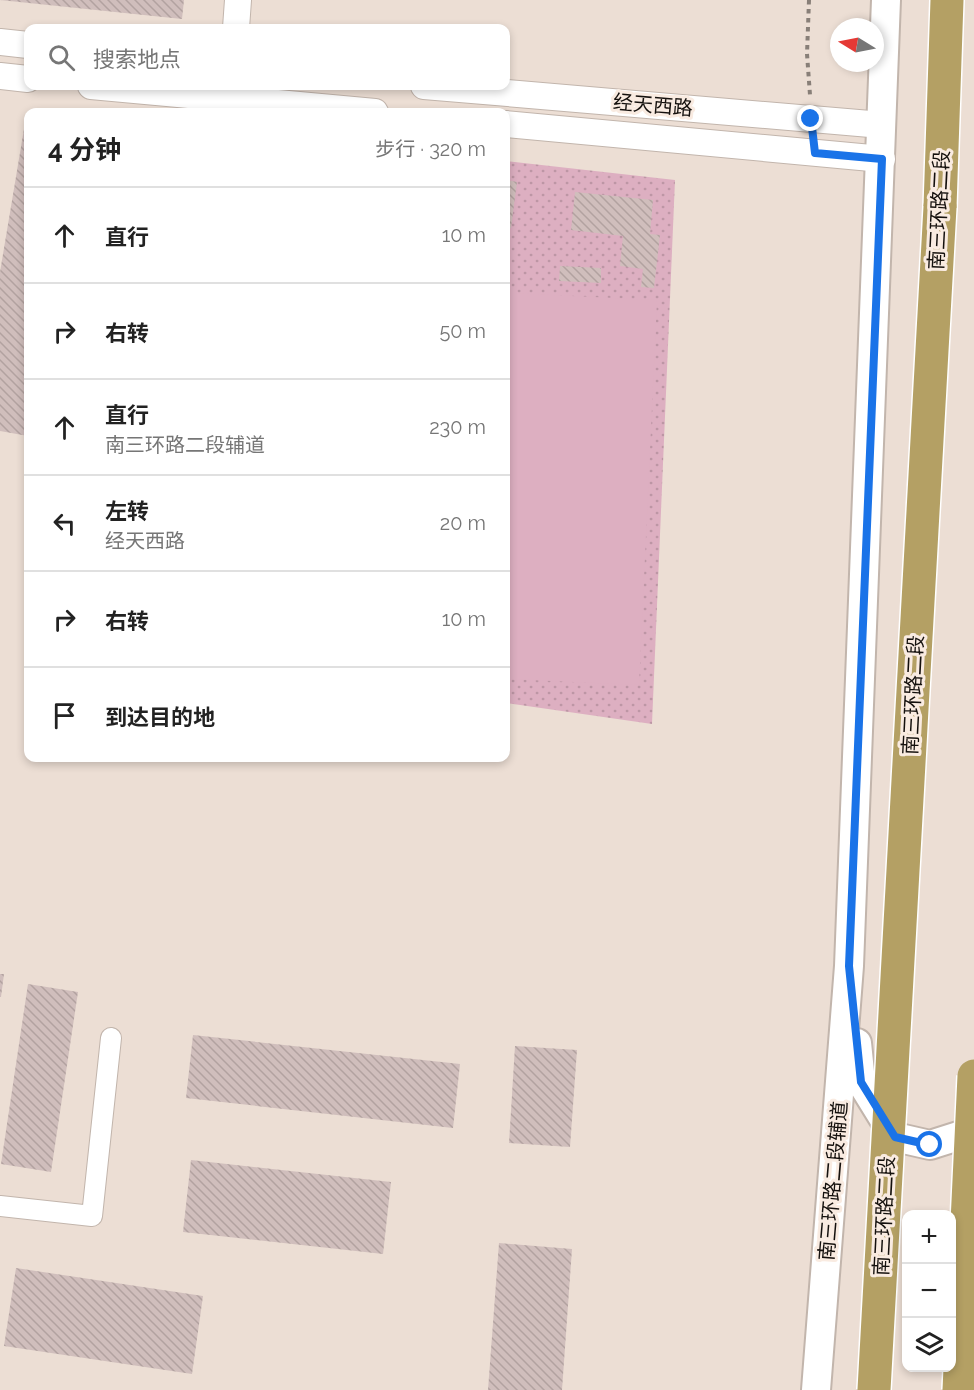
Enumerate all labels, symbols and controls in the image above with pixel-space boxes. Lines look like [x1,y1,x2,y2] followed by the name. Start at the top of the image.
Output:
[830,18,884,72] north arrow
[24,24,510,90] search box
[45,41,78,74] icon: search
[93,46,181,72] text: 搜索地点
[612,90,694,120] street label: 经天西路
[797,105,823,131] route end
[48,135,121,165] text: 4 分钟
[375,137,486,161] text: 步行 · 320 m
[924,149,954,271] street label: 南三环路二段
[48,219,81,252] icon: ahead
[442,223,486,247] text: 10 m
[105,224,149,250] text: 直行
[48,315,81,348] icon: right
[439,319,486,343] text: 50 m
[105,320,149,346] text: 右转
[105,402,149,428] text: 直行
[48,411,81,444] icon: ahead
[429,415,486,439] text: 230 m
[105,433,265,457] text: 南三环路二段辅道
[105,498,149,524] text: 左转
[48,507,81,540] icon: left
[440,511,486,535] text: 20 m
[105,529,185,553] text: 经天西路
[48,603,81,636] icon: right
[442,607,486,631] text: 10 m
[105,608,149,634] text: 右转
[898,634,928,756] street label: 南三环路二段
[48,699,81,732] icon: arrive
[105,704,215,730] text: 到达目的地
[814,1100,852,1262] street label: 南三环路二段辅道
[916,1131,942,1157] route start
[869,1155,899,1277] street label: 南三环路二段
[902,1210,956,1372] map controls
[902,1210,956,1264] button: +
[902,1264,956,1318] button: −
[902,1318,956,1372] button: layers

